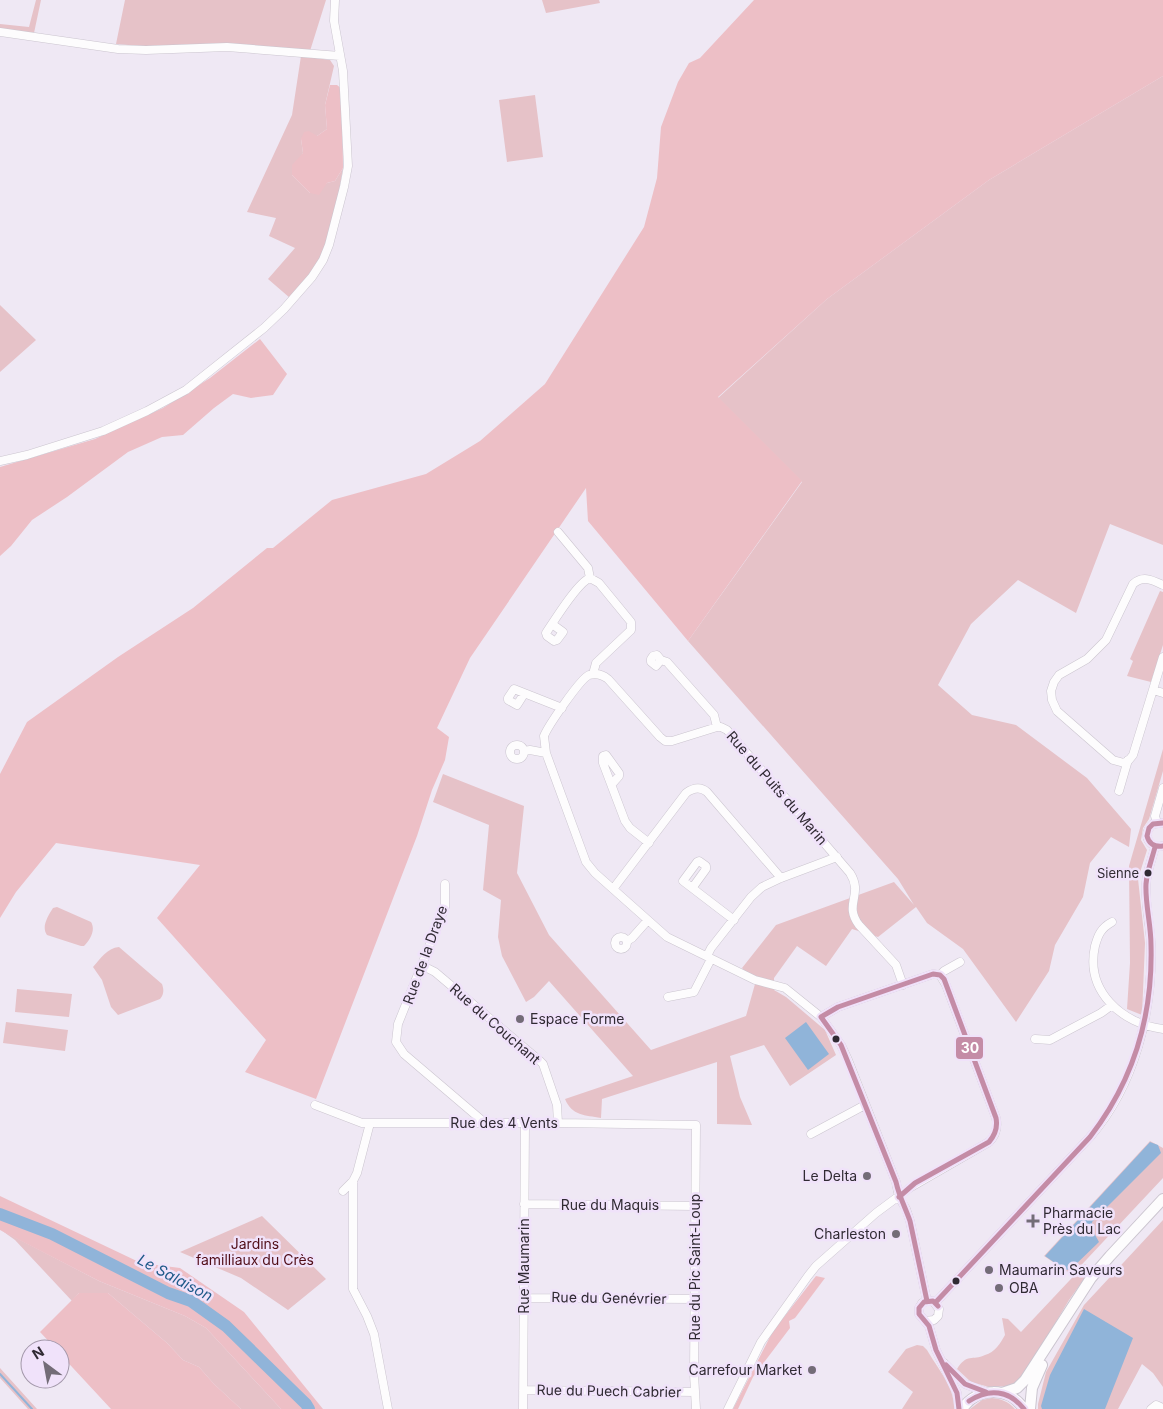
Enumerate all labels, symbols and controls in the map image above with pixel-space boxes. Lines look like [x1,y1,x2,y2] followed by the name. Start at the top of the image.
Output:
[723,727,831,848] street label: Rue du Puits du Marin
[1097,865,1139,881] place label: Sienne
[1143,868,1153,878] marker: Sienne
[399,903,450,1007] street label: Rue de la Draye
[447,980,544,1068] street label: Rue du Couchant
[530,1010,625,1027] place label: Espace Forme
[514,1013,526,1025] marker: Espace Forme
[831,1034,841,1044] unlabelled marker
[955,1036,984,1060] line badge: 30
[961,1039,979,1056] text: 30
[450,1114,558,1131] street label: Rue des 4 Vents
[803,1167,857,1184] place label: Le Delta
[861,1170,873,1182] marker: Le Delta
[686,1194,703,1340] street label: Rue du Pic Saint-Loup
[561,1196,659,1213] street label: Rue du Maquis
[1043,1204,1121,1237] place label: Pharmacie Près du Lac
[1027,1215,1039,1227] marker: Pharmacie Près du Lac
[515,1218,532,1314] street label: Rue Maumarin
[814,1225,886,1242] place label: Charleston
[890,1228,902,1240] marker: Charleston
[196,1235,314,1268] park label: Jardins familliaux du Crès
[134,1250,216,1305] water label: Le Salaison
[999,1261,1122,1278] place label: Maumarin Saveurs
[983,1264,995,1276] marker: Maumarin Saveurs
[951,1276,961,1286] unlabelled marker
[1009,1279,1039,1296] place label: OBA
[993,1282,1005,1294] marker: OBA
[551,1288,667,1307] street label: Rue du Genévrier
[20,1339,70,1389] north arrow
[29,1343,47,1363] text: N
[688,1361,802,1378] place label: Carrefour Market
[806,1364,818,1376] marker: Carrefour Market
[536,1381,682,1400] street label: Rue du Puech Cabrier

